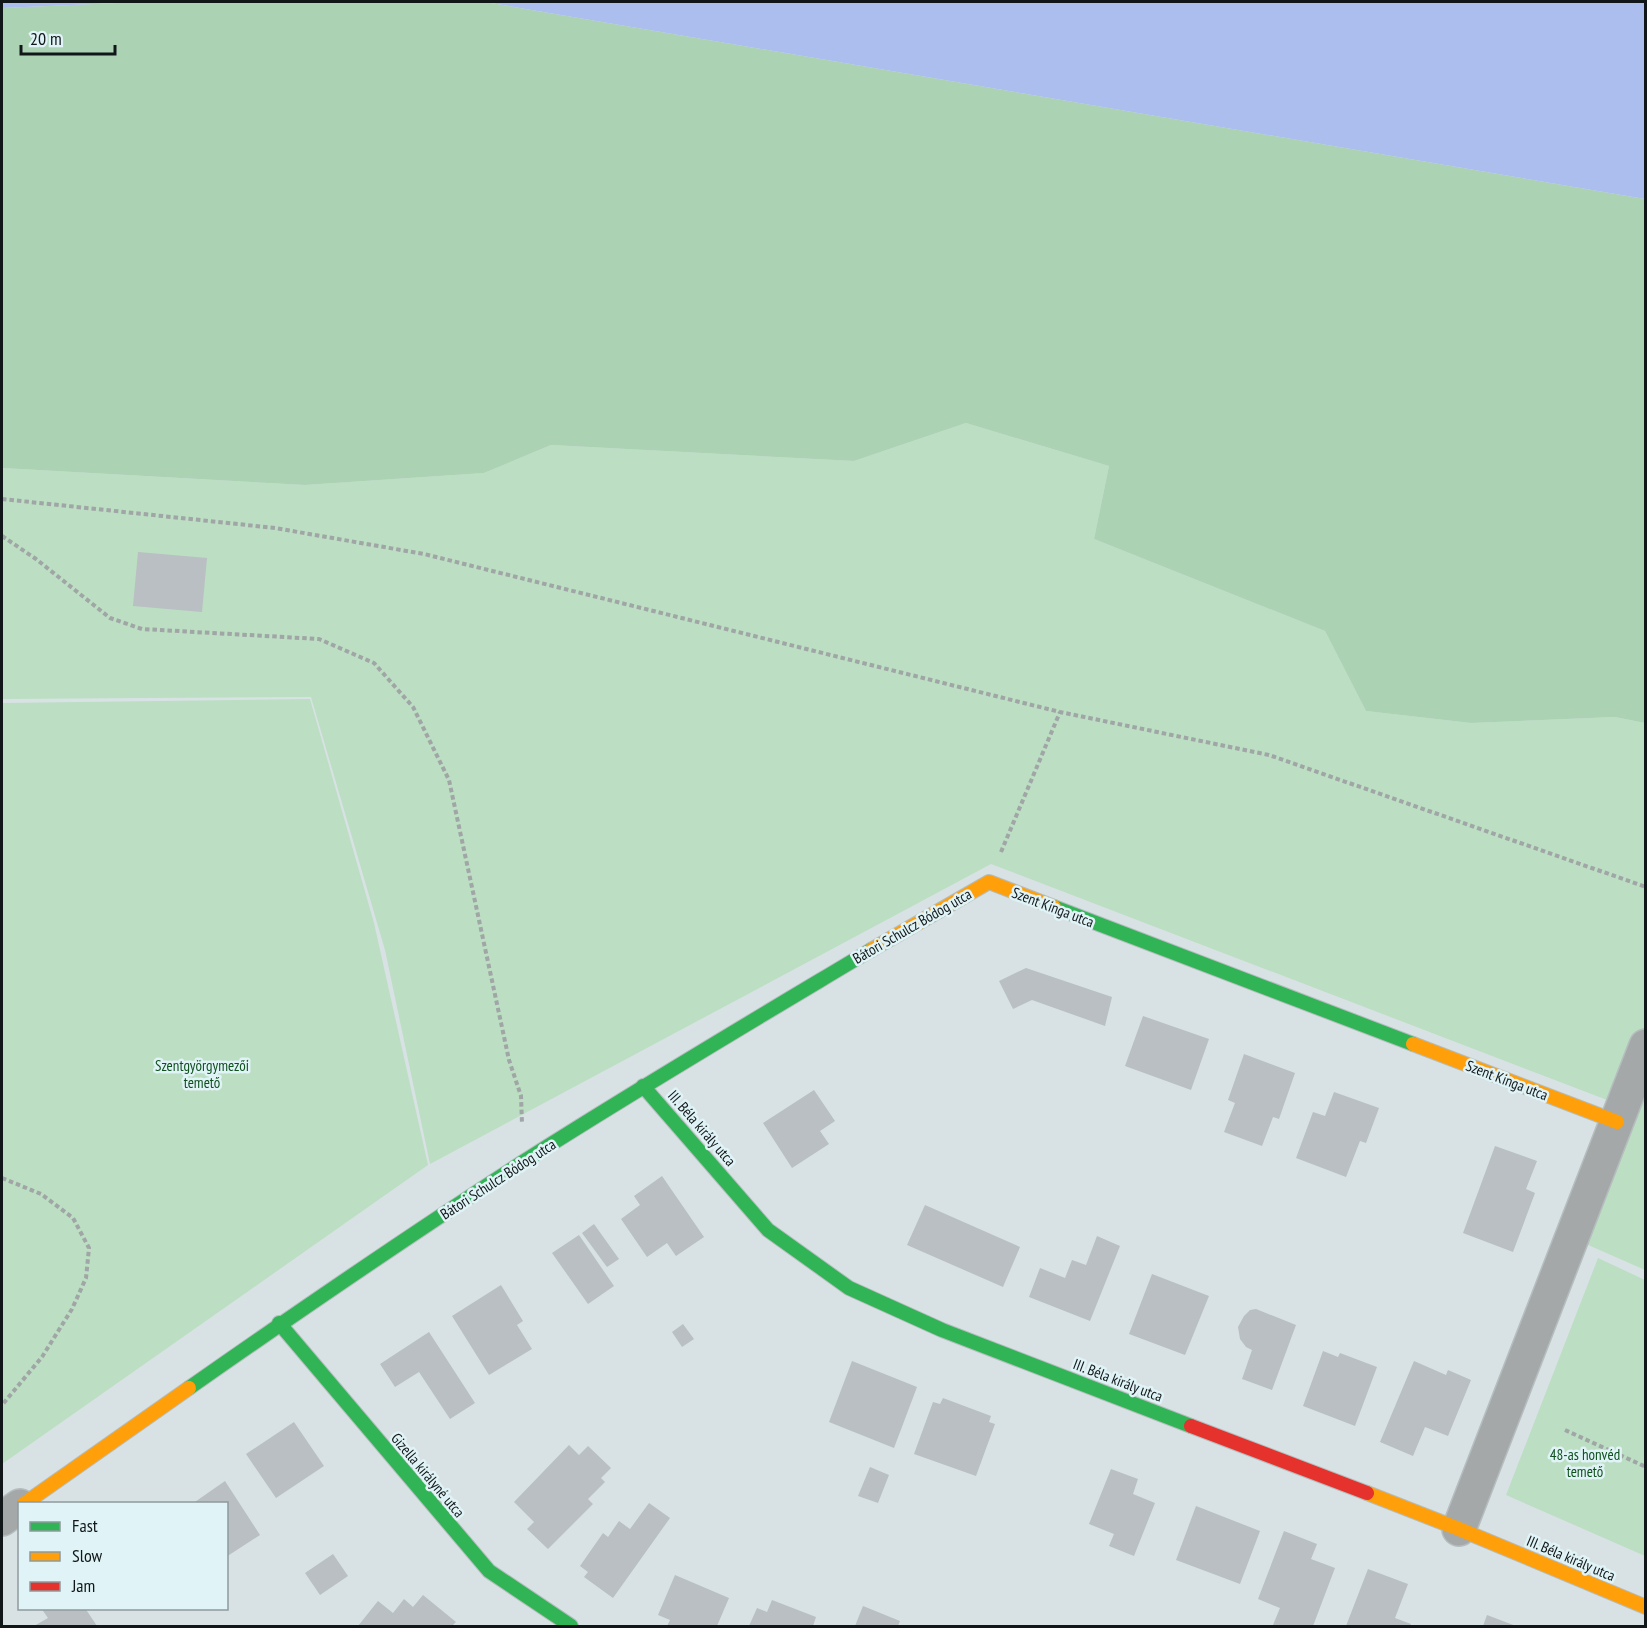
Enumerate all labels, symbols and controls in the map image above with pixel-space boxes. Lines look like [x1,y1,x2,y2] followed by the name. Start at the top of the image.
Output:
[21,18,116,56] scale bar
[30,27,62,50] text: 20 m
[1009,883,1097,931] street label: Szent Kinga utca
[849,884,975,968] street label: Bátori Schulcz Bódog utca
[155,1056,249,1092] park label: Szentgyörgymezői temető
[1463,1056,1551,1104] street label: Szent Kinga utca
[664,1086,740,1170] street label: III. Béla király utca
[437,1135,559,1223] street label: Bátori Schulcz Bódog utca
[1071,1354,1165,1406] street label: III. Béla király utca
[387,1429,469,1521] street label: Gizella királyné utca
[1550,1445,1620,1481] park label: 48-as honvéd temető
[18,1502,228,1610] legend
[72,1514,98,1537] text: Fast
[1524,1531,1618,1585] street label: III. Béla király utca
[72,1544,103,1567] text: Slow
[71,1574,95,1597] text: Jam

